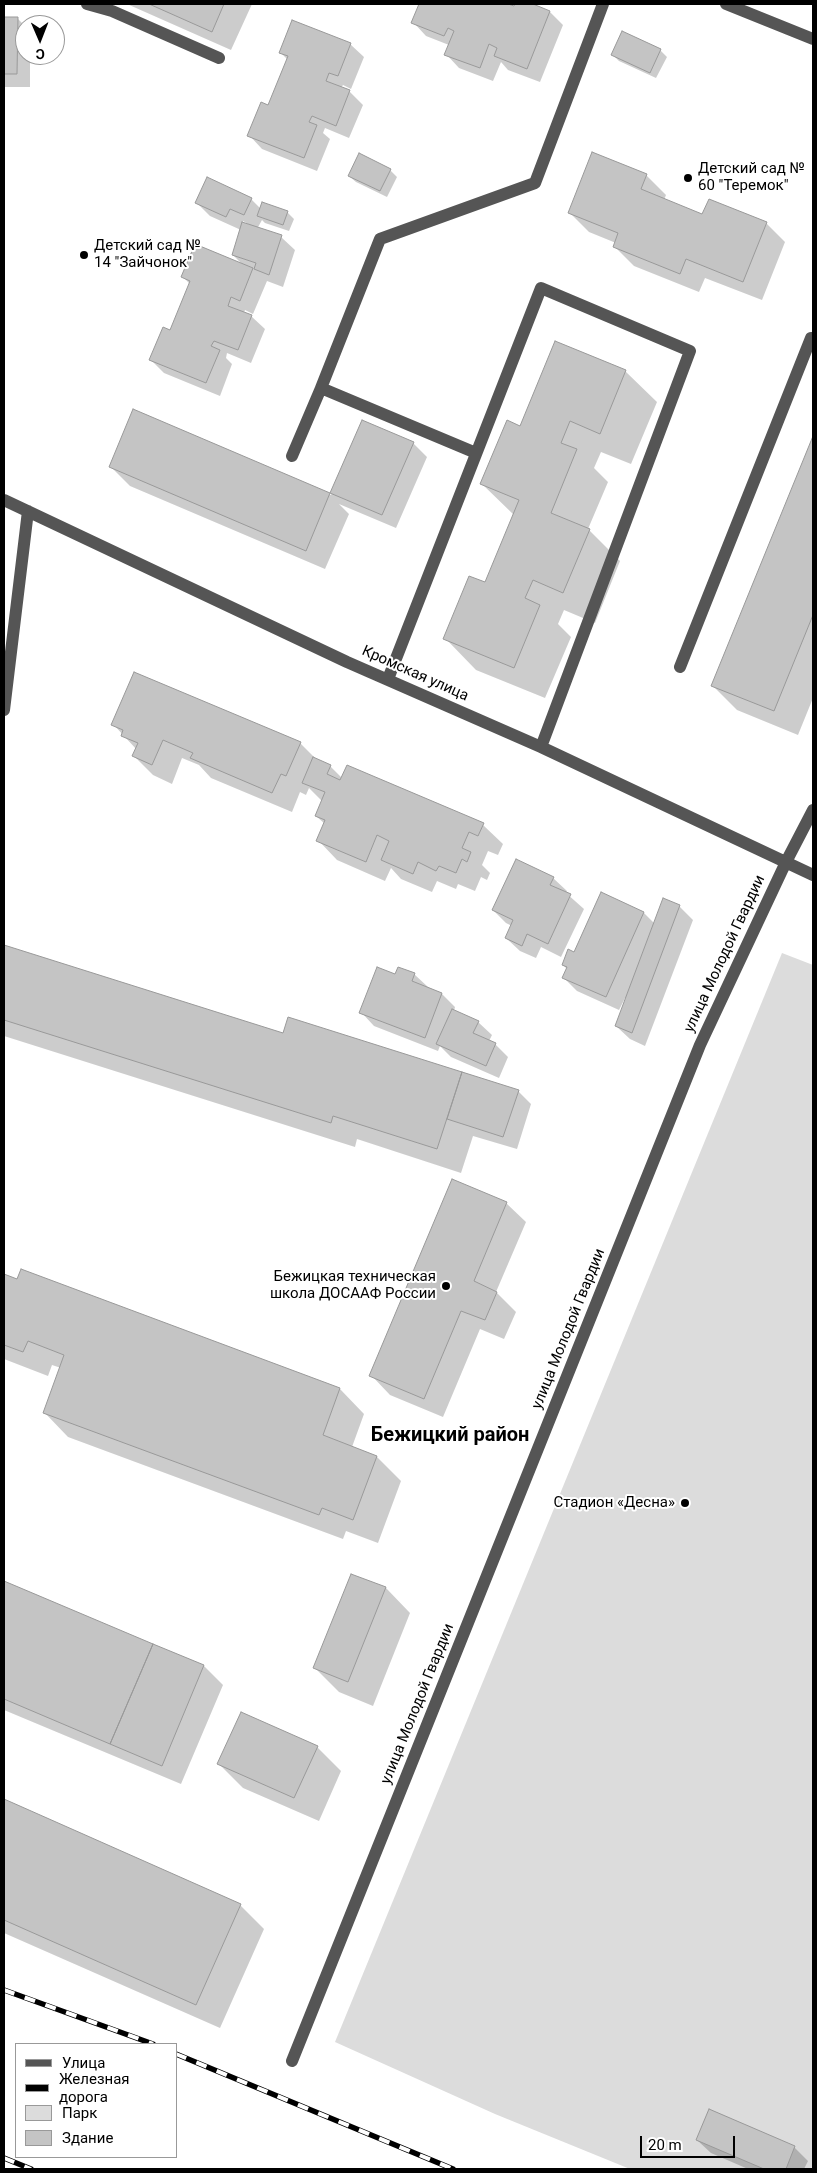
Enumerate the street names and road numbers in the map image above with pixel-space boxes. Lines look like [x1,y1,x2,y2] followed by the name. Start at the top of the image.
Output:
[359,642,471,706] street label: Кромская улица
[681,872,769,1036] street label: улица Молодой Гвардии
[529,1246,609,1412] street label: улица Молодой Гвардии
[378,1621,458,1787] street label: улица Молодой Гвардии

